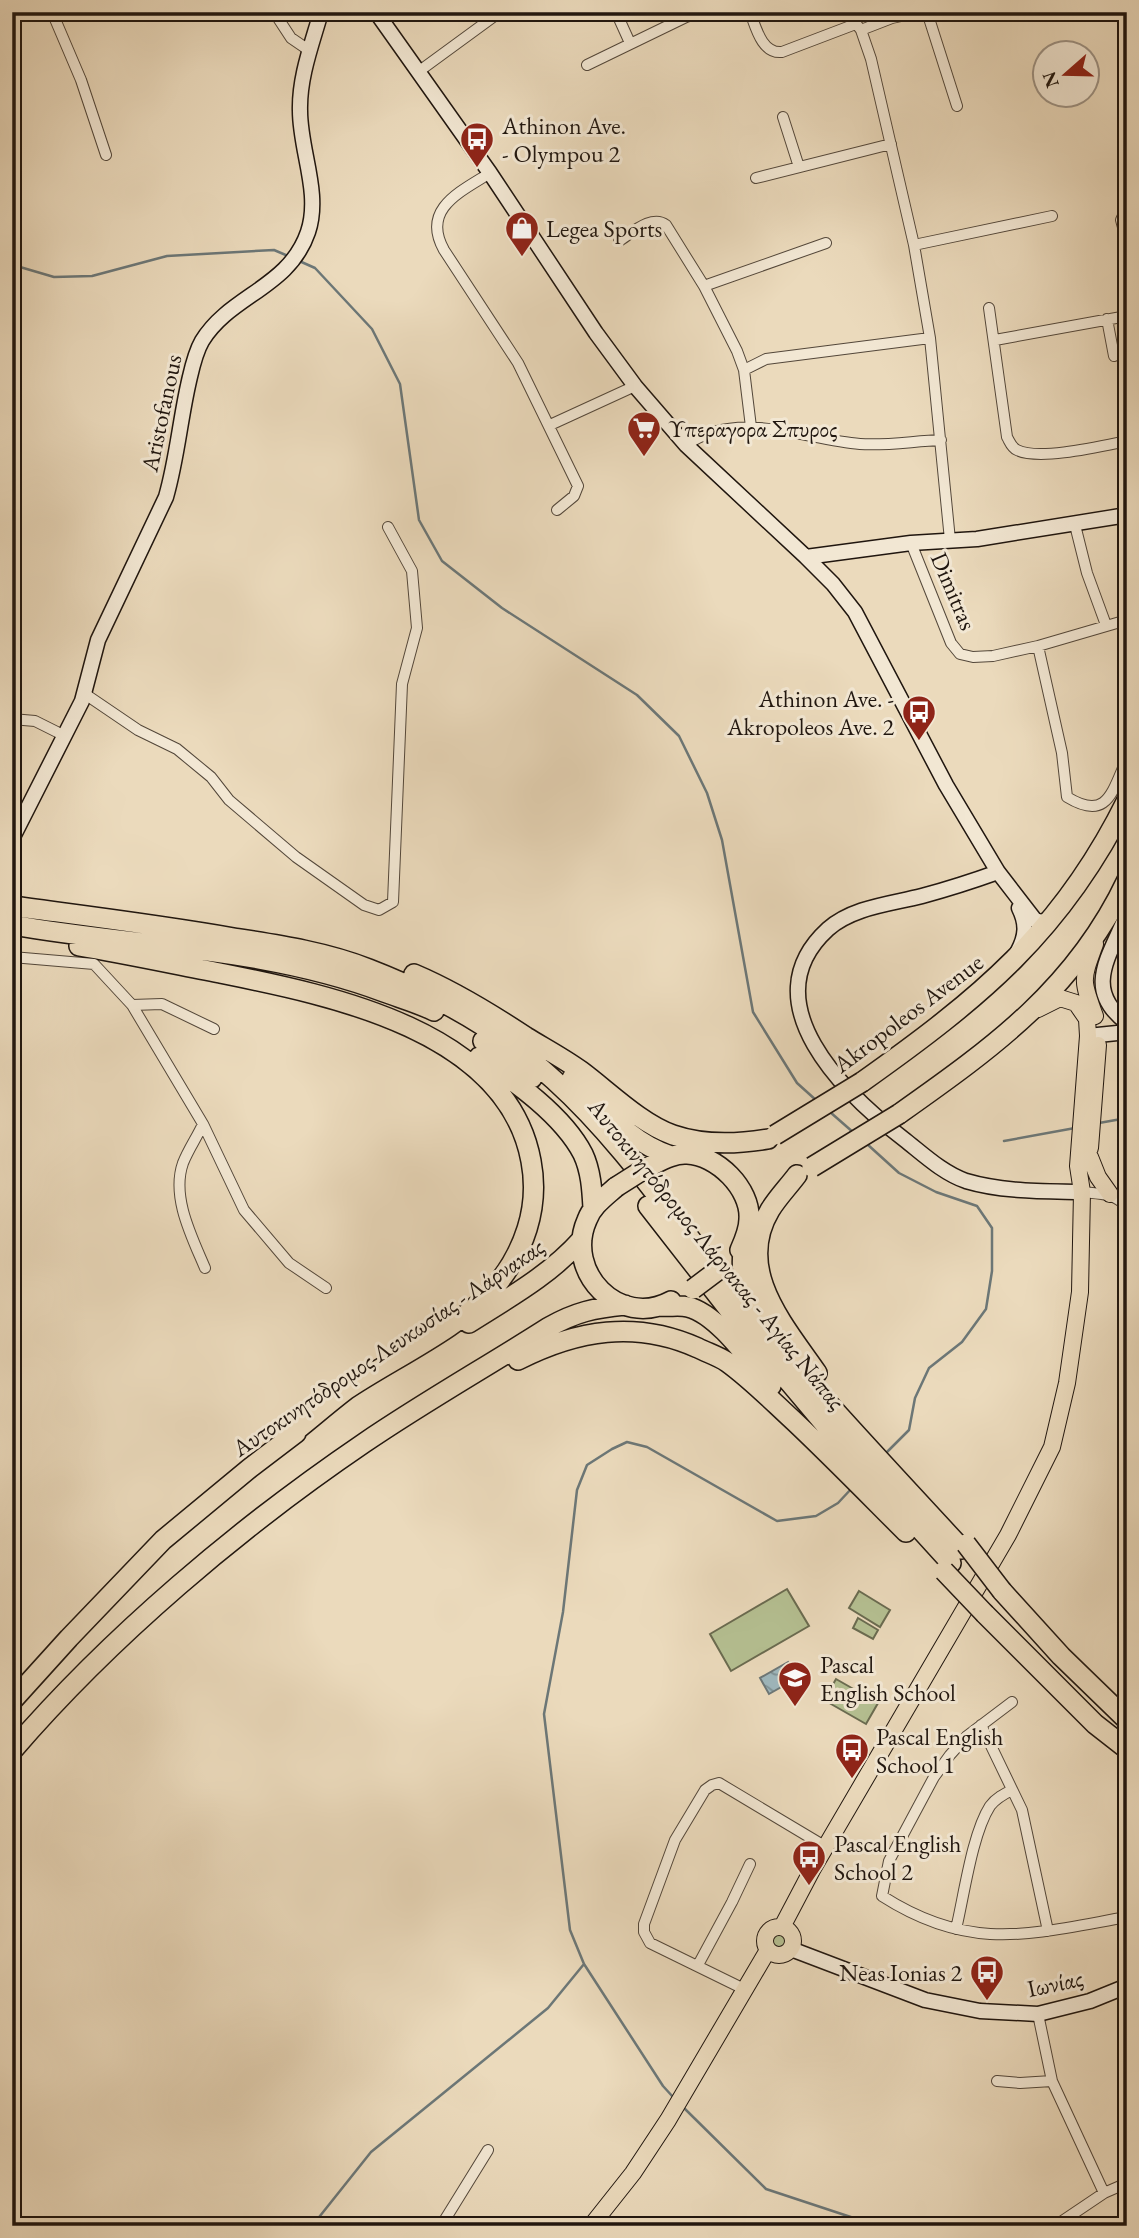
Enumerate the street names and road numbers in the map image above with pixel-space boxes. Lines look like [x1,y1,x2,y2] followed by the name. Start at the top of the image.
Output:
[133,351,189,476] street label: Aristofanous
[924,547,984,635] street label: Dimitras
[826,946,989,1080] street label: Akropoleos Avenue
[581,1091,852,1416] street label: Αυτοκινητόδρομος Λάρνακας - Αγίας Νάπας
[225,1231,550,1464] street label: Αυτοκινητόδρομος Λευκωσίας - Λάρνακας
[1024,1962,1086,2004] street label: Ιωνίας

